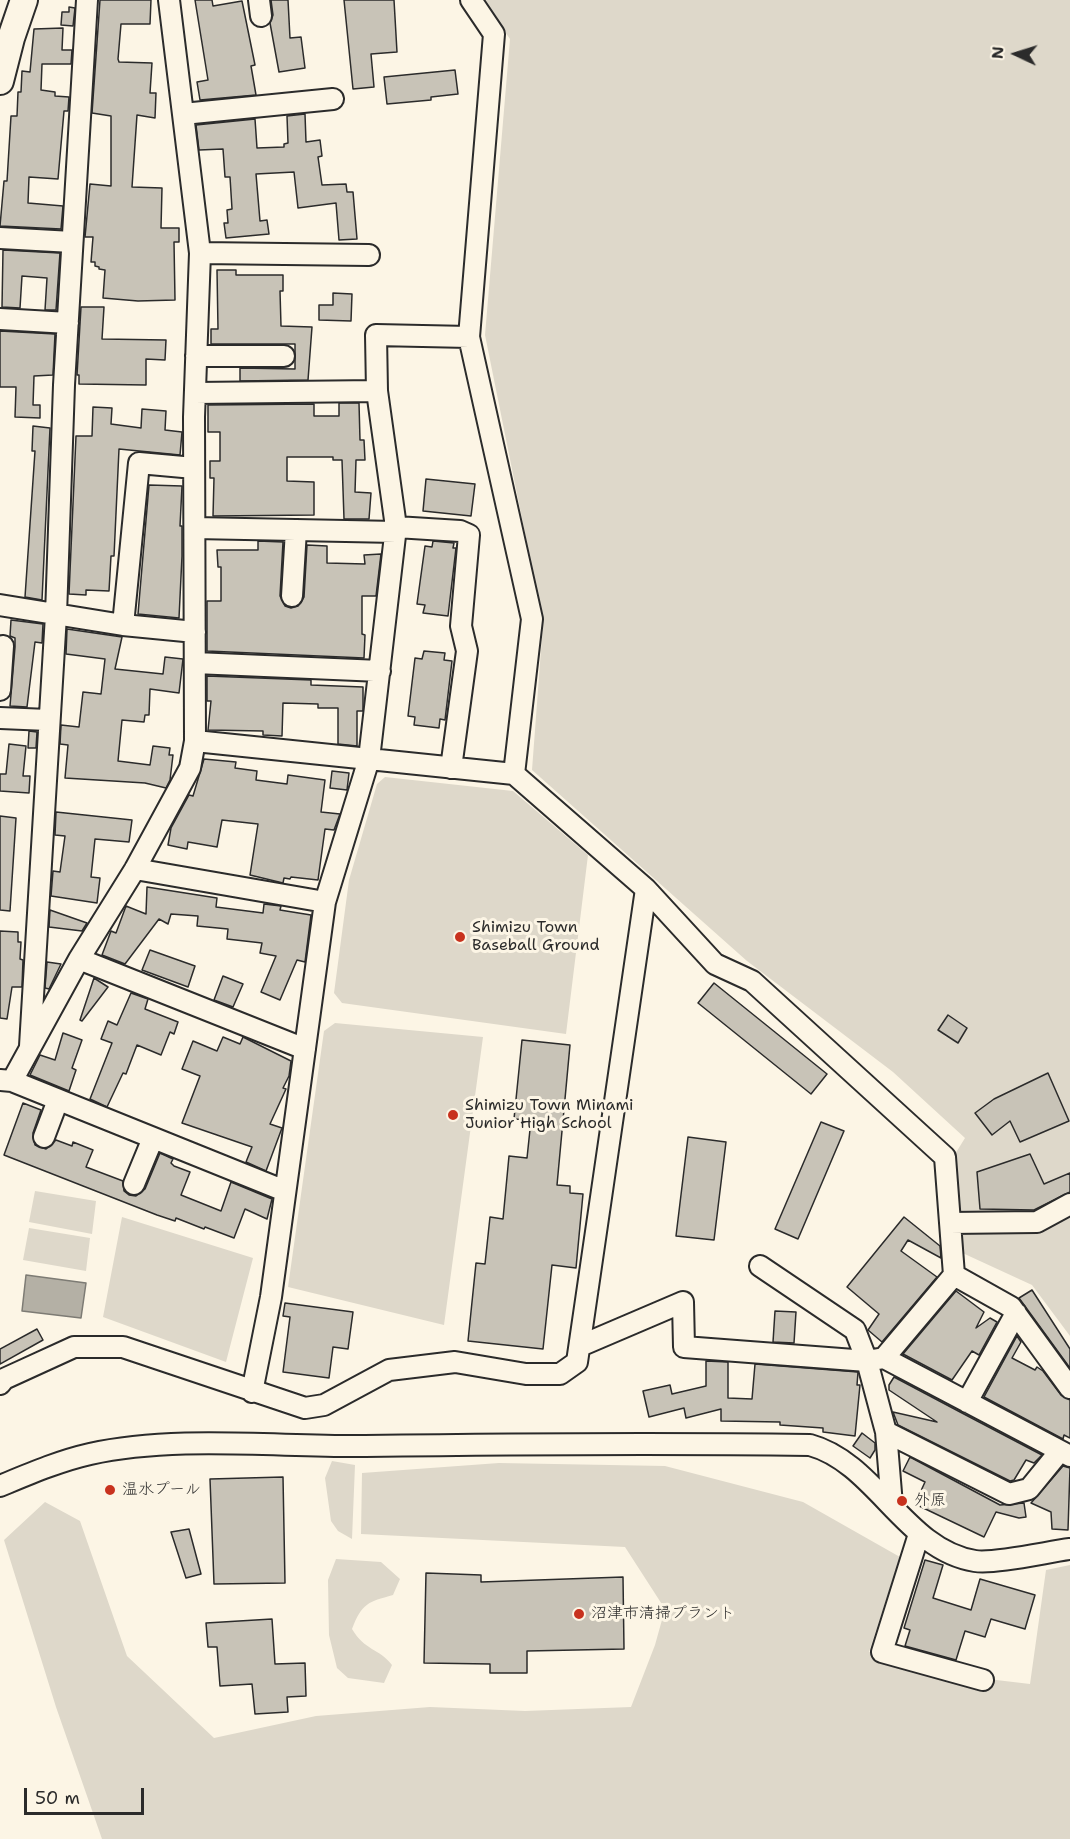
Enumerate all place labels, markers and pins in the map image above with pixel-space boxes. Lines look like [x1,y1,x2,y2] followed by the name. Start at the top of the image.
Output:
[472,918,600,956] place label: Shimizu Town Baseball Ground
[453,930,467,944] marker: Shimizu Town Baseball Ground
[465,1096,634,1134] place label: Shimizu Town Minami Junior High School
[446,1108,460,1122] marker: Shimizu Town Minami Junior High School
[122,1480,201,1500] place label: 温水プール
[103,1483,117,1497] marker: 温水プール
[914,1491,946,1511] place label: 外原
[895,1494,909,1508] marker: 外原
[591,1604,735,1624] place label: 沼津市清掃プラント
[572,1607,586,1621] marker: 沼津市清掃プラント

